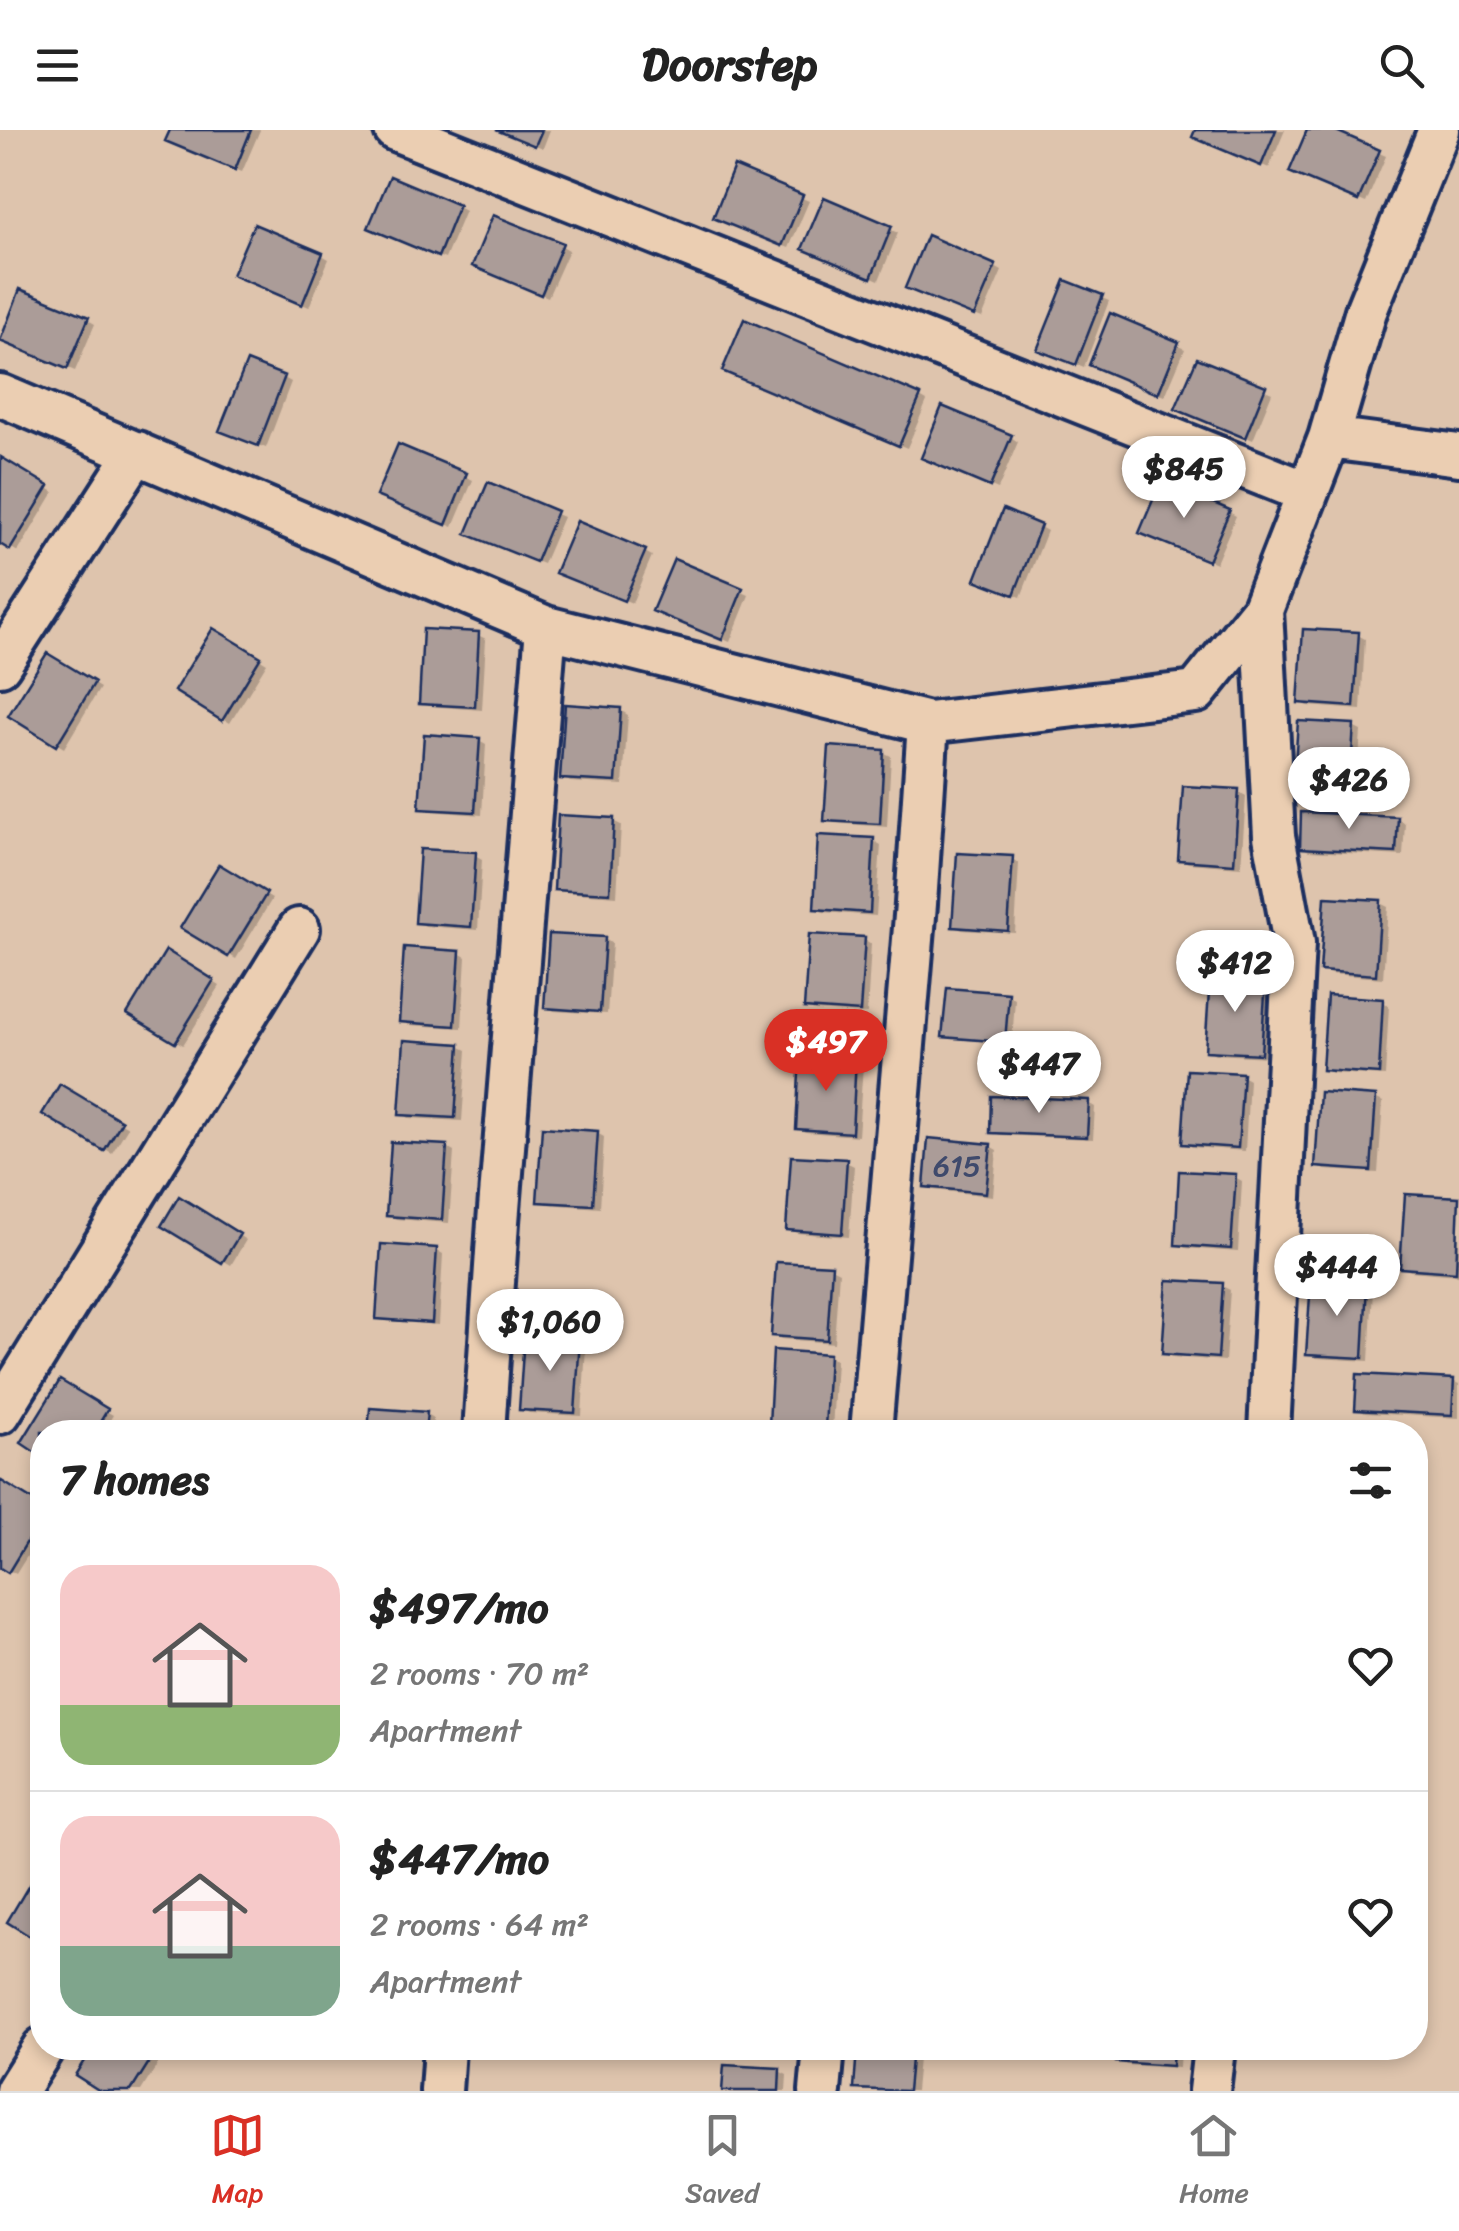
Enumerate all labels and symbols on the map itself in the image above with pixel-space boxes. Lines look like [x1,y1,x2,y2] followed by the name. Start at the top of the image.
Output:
[1125,436,1243,521] pin: $845
[1290,747,1408,832] pin: $426
[1176,930,1294,1015] pin: $412
[767,1009,885,1094] pin: $497
[980,1031,1098,1116] pin: $447
[933,1139,981,1193] house number: 615
[1278,1234,1396,1319] pin: $444
[469,1289,631,1374] pin: $1,060

